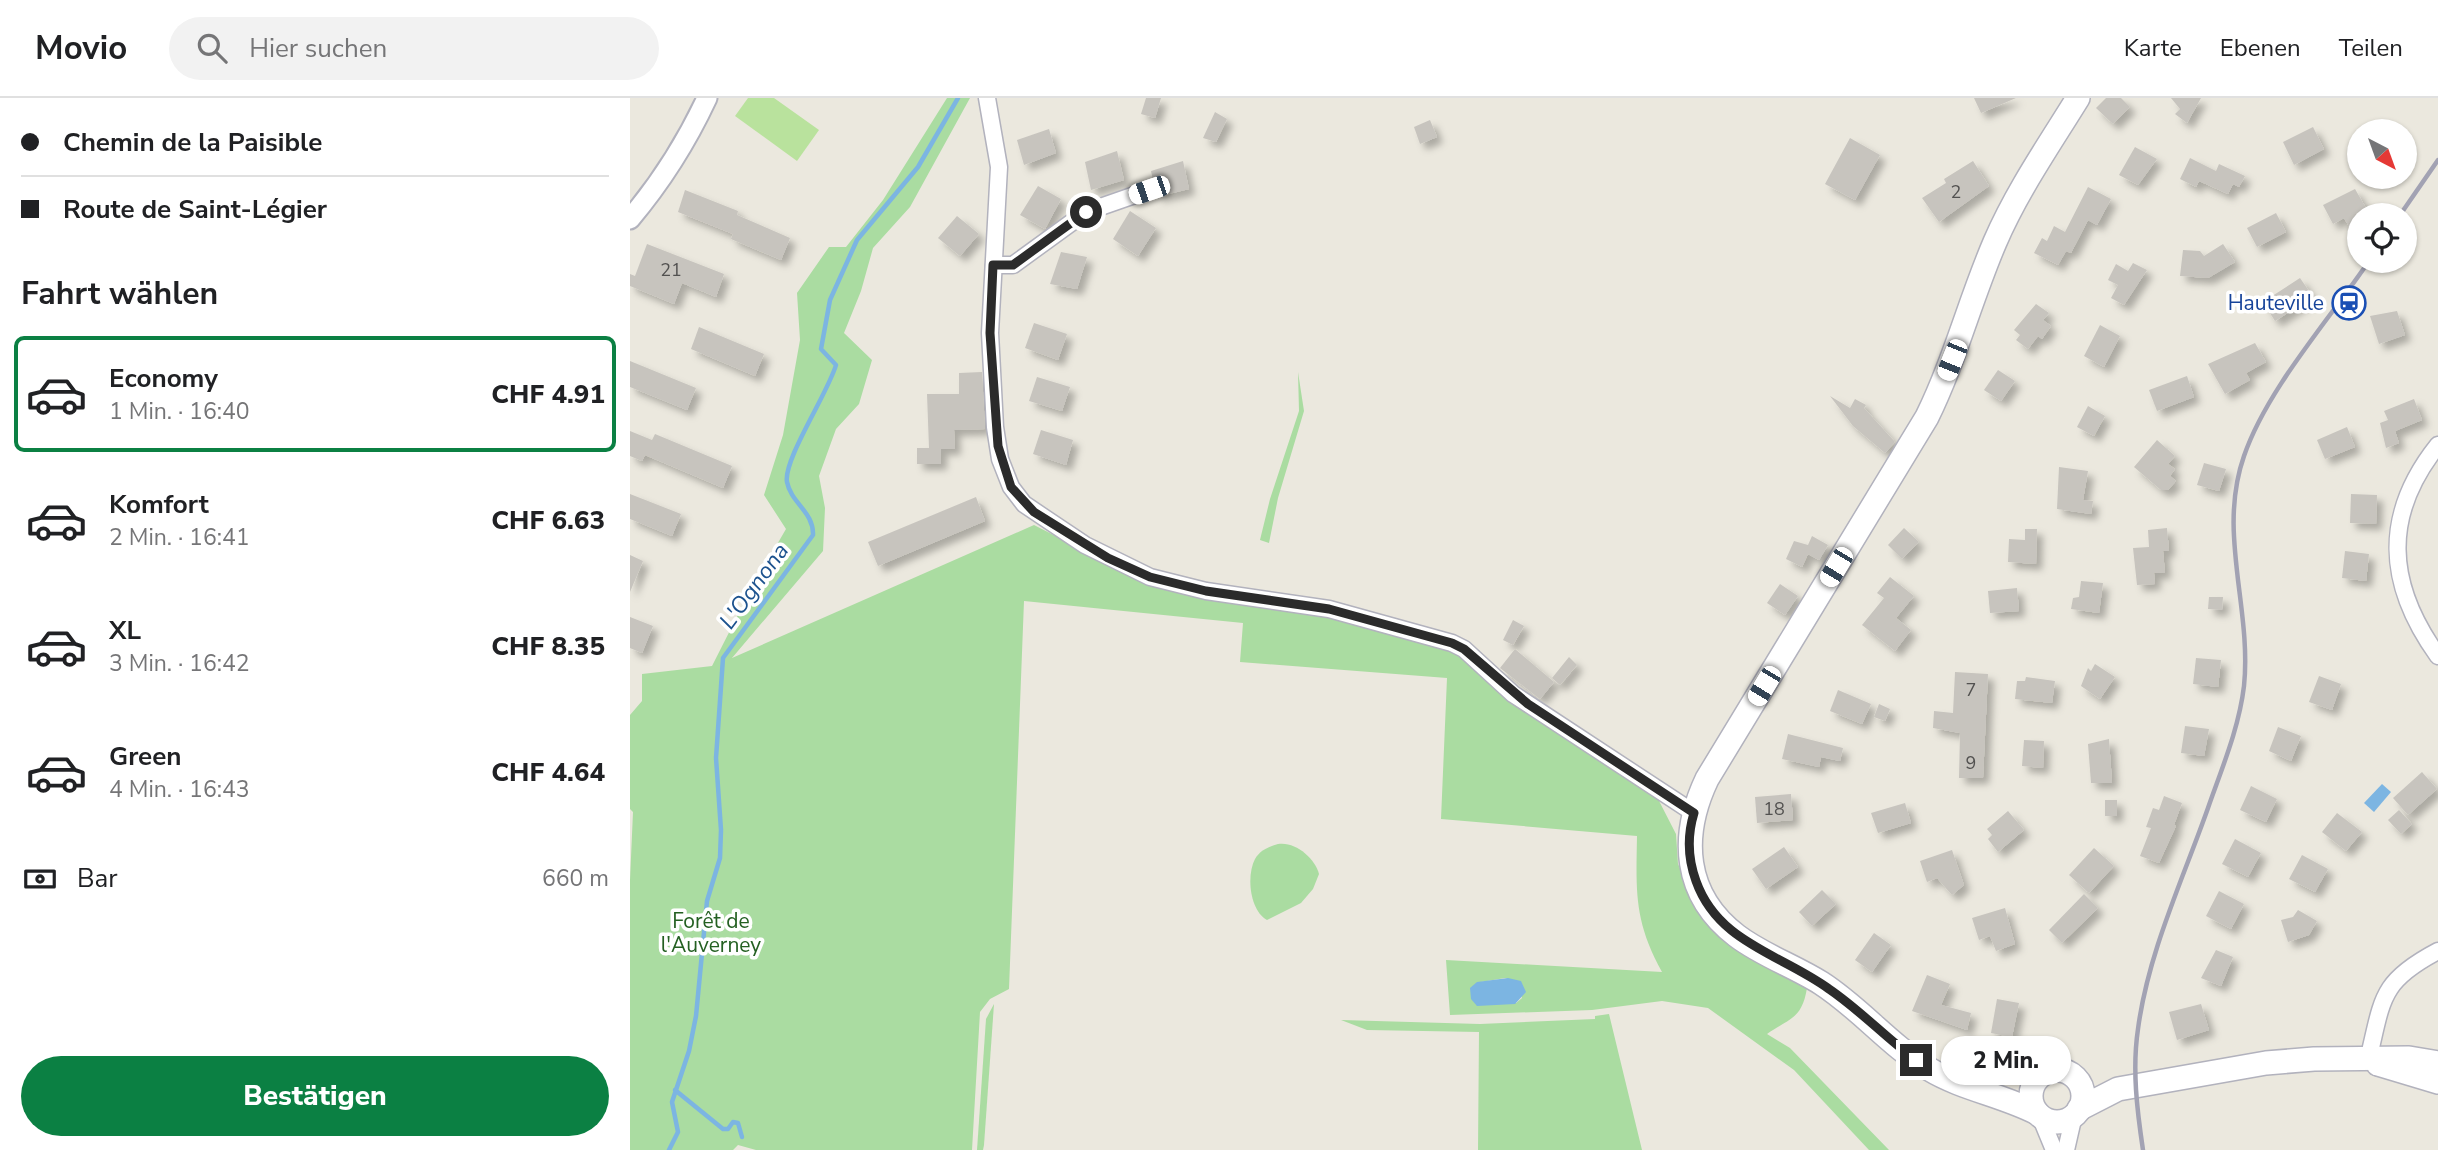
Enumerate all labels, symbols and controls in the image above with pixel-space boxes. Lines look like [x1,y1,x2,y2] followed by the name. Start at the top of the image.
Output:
[169,17,659,80] search box
[35,26,127,71] text: Movio
[193,29,231,67] icon: search
[249,31,387,66] text: Hier suchen
[2124,32,2182,64] text: Karte
[2220,32,2301,64] text: Ebenen
[2339,32,2403,64] text: Teilen
[2347,119,2417,189] north arrow
[2347,119,2417,273] map controls
[63,125,322,160] text: Chemin de la Paisible
[1126,173,1173,207] car
[1951,180,1961,204] house number: 2
[63,192,327,227] text: Route de Saint-Légier
[1070,196,1102,228] route start
[2347,203,2417,273] button: locate
[660,258,682,282] house number: 21
[21,272,218,315] text: Fahrt wählen
[2330,284,2368,322] station icon: Hauteville
[2228,289,2324,317] place label: Hauteville
[1935,337,1970,383] car
[109,361,218,396] text: Economy
[25,363,88,426] icon: car
[491,377,605,412] text: CHF 4.91
[109,396,250,427] text: 1 Min. · 16:40
[109,487,209,522] text: Komfort
[25,489,88,552] icon: car
[491,503,605,538] text: CHF 6.63
[109,522,250,553] text: 2 Min. · 16:41
[712,537,796,635] water label: L'Ognona
[1817,544,1856,590] car
[109,613,141,648] text: XL
[25,615,88,678] icon: car
[491,629,605,664] text: CHF 8.35
[109,648,250,679] text: 3 Min. · 16:42
[1745,663,1784,709] car
[1966,678,1976,702] house number: 7
[109,739,182,774] text: Green
[25,741,88,804] icon: car
[1966,751,1976,775] house number: 9
[491,755,605,790] text: CHF 4.64
[109,774,250,805] text: 4 Min. · 16:43
[1763,797,1785,821] house number: 18
[21,860,59,898] icon: cash
[77,861,118,896] text: Bar
[542,863,609,894] text: 660 m
[661,907,761,959] park label: Forêt de l'Auverney
[1940,1035,2070,1084] callout: 2 Min.
[1900,1044,1932,1076] route end
[1973,1045,2039,1076] text: 2 Min.
[21,1056,609,1136] button: Bestätigen

